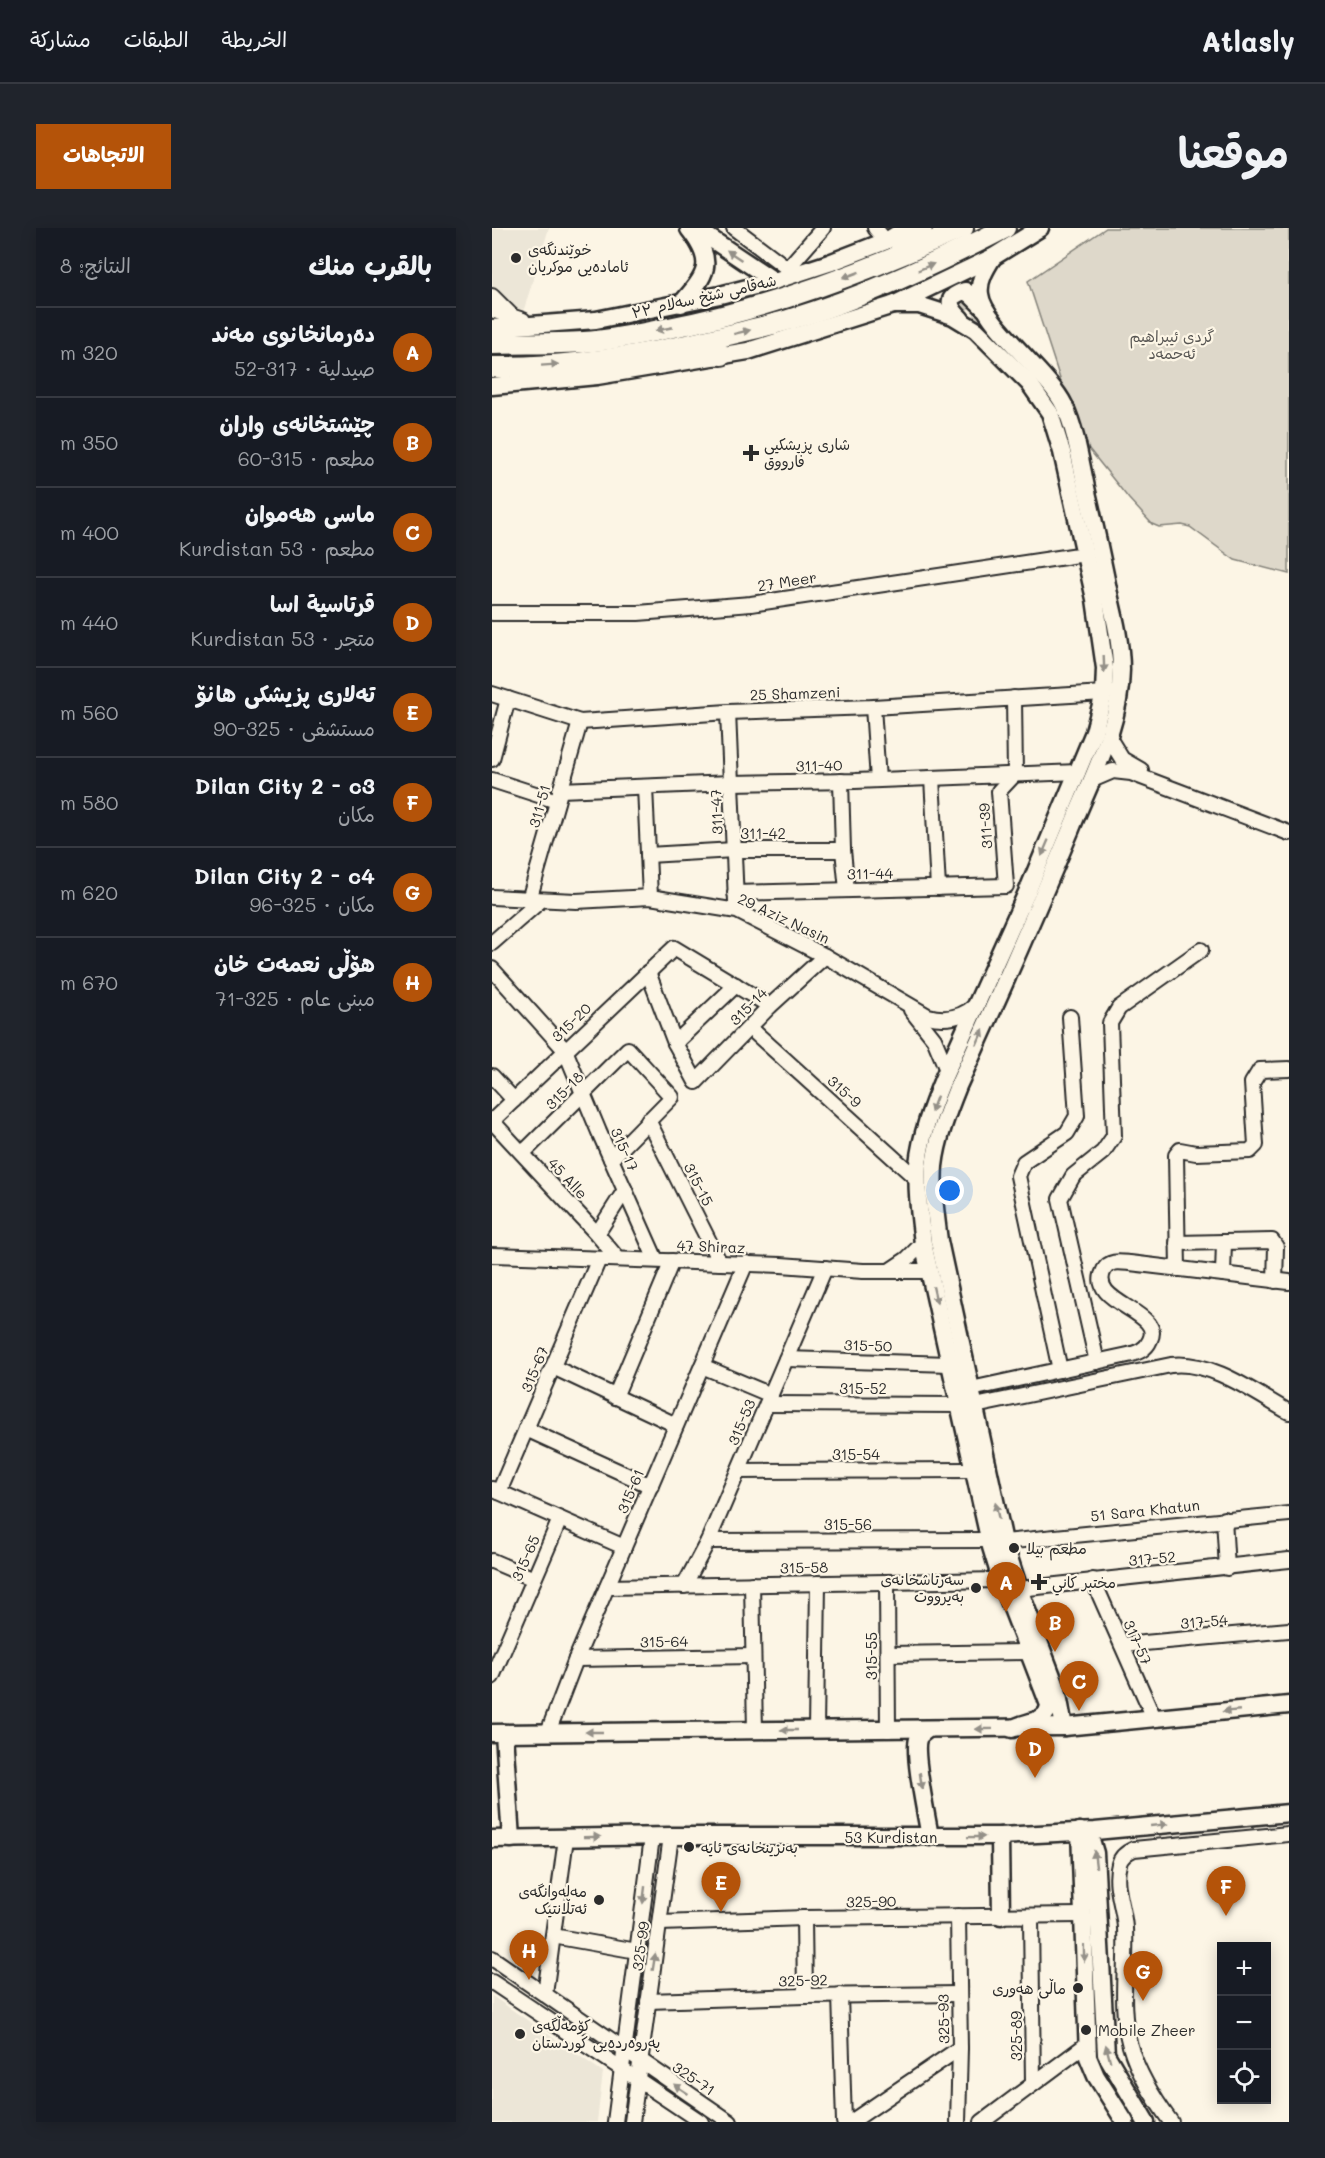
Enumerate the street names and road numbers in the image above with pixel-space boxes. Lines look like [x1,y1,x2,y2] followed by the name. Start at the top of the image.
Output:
[630,270,779,325] street label: شەقامی شێخ سەلام ٣٣
[756,566,818,596] street label: 27 Meer
[749,681,841,705] street label: 25 Shamzeni
[796,755,842,775] street label: 311-40
[523,782,555,830] street label: 311-51
[705,789,727,835] street label: 311-47
[973,802,997,850] street label: 311-39
[740,823,786,843] street label: 311-42
[847,863,893,883] street label: 311-44
[735,888,833,948] street label: 29 Aziz Nasin
[725,983,771,1029] street label: 315-14
[547,998,595,1046] street label: 315-20
[541,1067,587,1113] street label: 315-18
[824,1070,866,1112] street label: 315-9
[607,1124,643,1174] street label: 315-17
[544,1153,592,1203] street label: 45 Alle
[680,1159,718,1209] street label: 315-15
[676,1235,746,1257] street label: 47 Shiraz
[843,1334,893,1356] street label: 315-50
[515,1343,553,1395] street label: 315-67
[839,1378,887,1398] street label: 315-52
[722,1396,760,1448] street label: 315-53
[832,1444,880,1464] street label: 315-54
[612,1466,648,1516] street label: 315-61
[1089,1494,1201,1526] street label: 51 Sara Khatun
[824,1514,872,1534] street label: 315-56
[506,1532,544,1584] street label: 315-65
[1128,1546,1176,1570] street label: 317-52
[780,1557,828,1577] street label: 315-58
[1179,1609,1229,1633] street label: 317-54
[1119,1616,1157,1668] street label: 317-57
[640,1631,689,1651] street label: 315-64
[861,1632,881,1680] street label: 315-55
[845,1827,937,1847] street label: 53 Kurdistan
[846,1891,896,1911] street label: 325-90
[627,1920,653,1972] street label: 325-99
[778,1969,828,1991] street label: 325-92
[933,1994,953,2044] street label: 325-93
[1006,2011,1026,2061] street label: 325-89
[669,2056,719,2100] street label: 325-71

